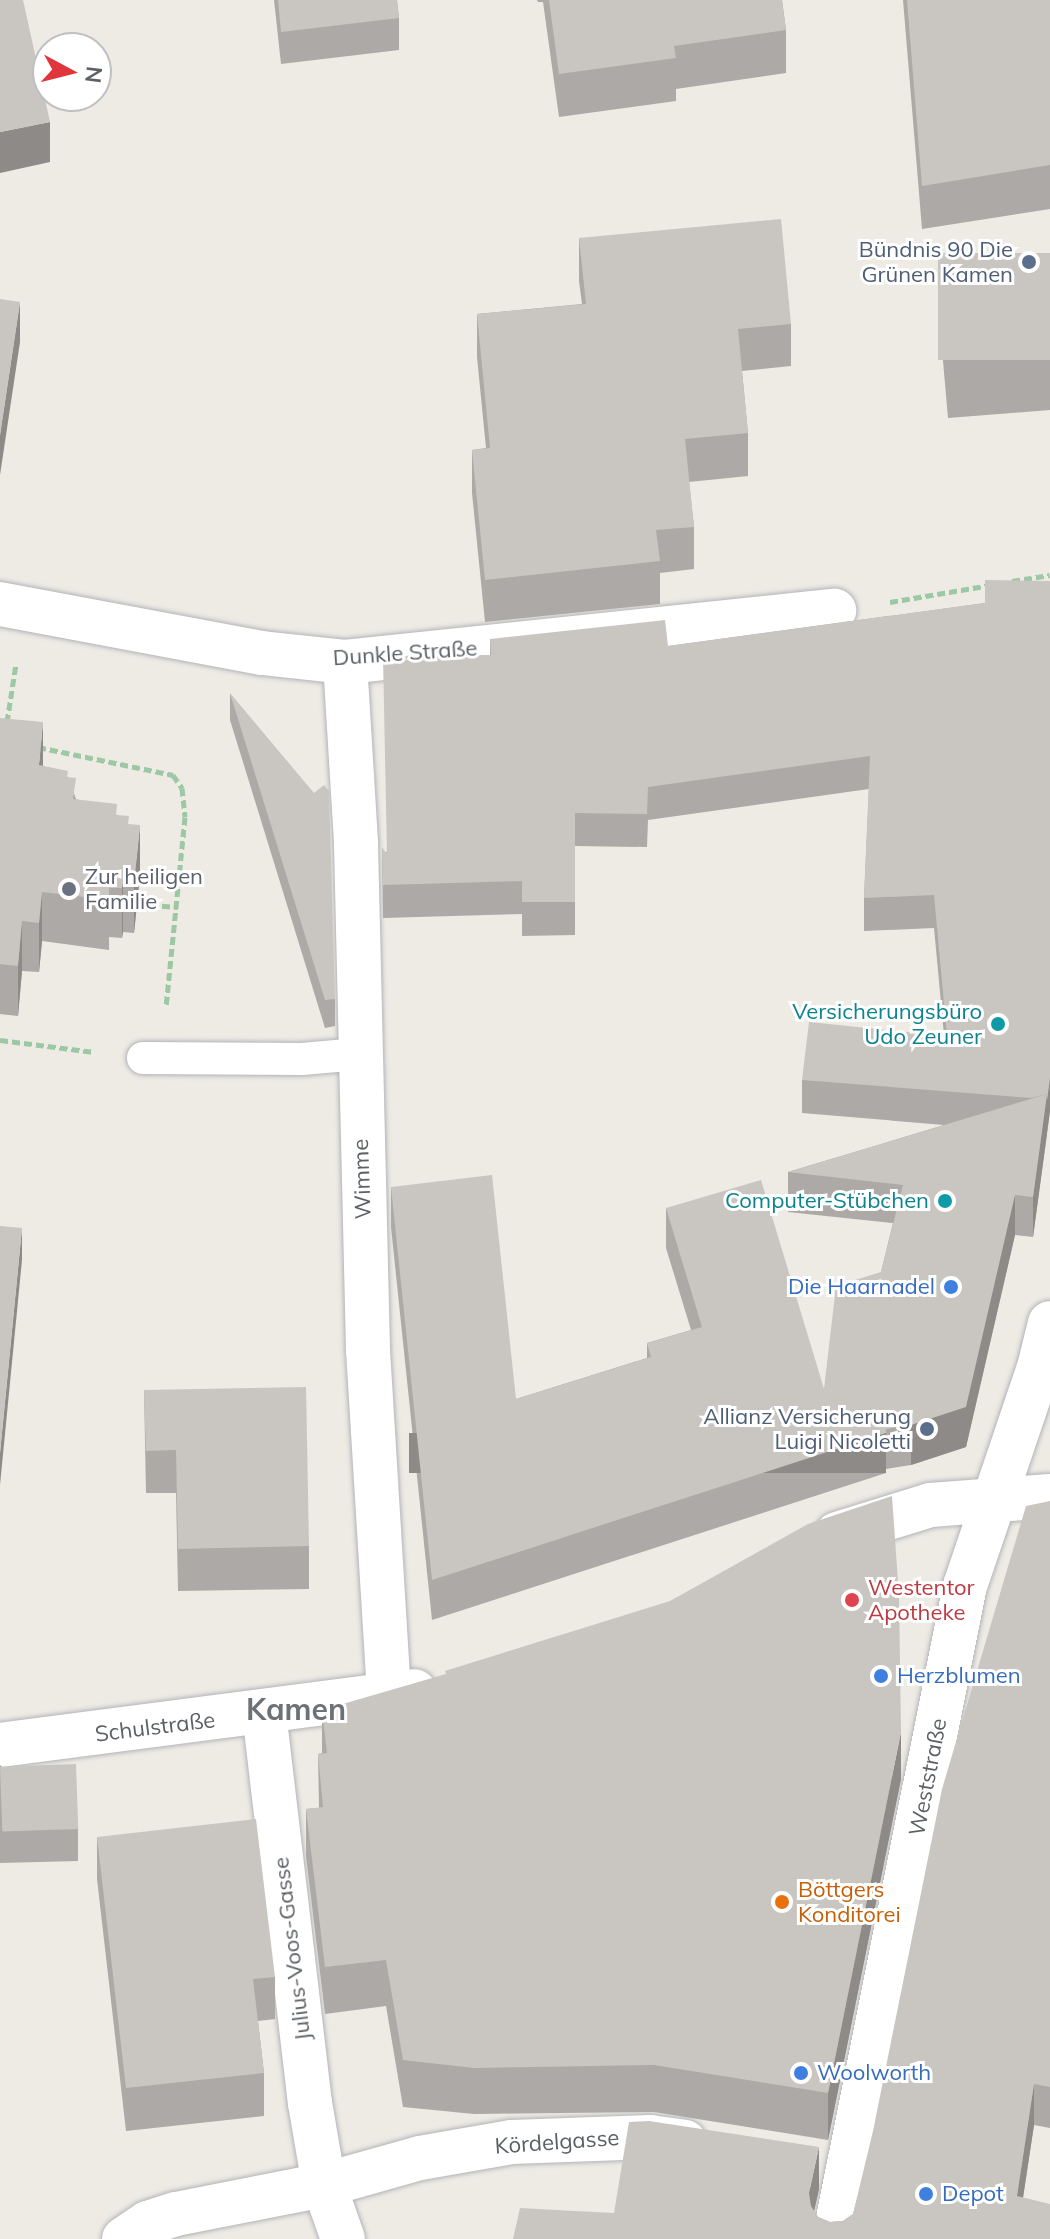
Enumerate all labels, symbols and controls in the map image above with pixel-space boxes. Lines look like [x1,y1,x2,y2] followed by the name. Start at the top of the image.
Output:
[32,32,112,112] north arrow
[79,65,109,85] text: N
[859,236,1013,288] place label: Bündnis 90 Die Grünen Kamen
[1020,253,1038,271] marker: Bündnis 90 Die Grünen Kamen
[332,635,478,671] street label: Dunkle Straße
[85,863,203,914] place label: Zur heiligen Familie
[60,880,78,898] marker: Zur heiligen Familie
[792,998,982,1050] place label: Versicherungsbüro Udo Zeuner
[989,1015,1007,1033] marker: Versicherungsbüro Udo Zeuner
[347,1138,377,1220] street label: Wimme
[725,1188,929,1214] place label: Computer-Stübchen
[936,1192,954,1210] marker: Computer-Stübchen
[788,1274,935,1300] place label: Die Haarnadel
[942,1278,960,1296] marker: Die Haarnadel
[703,1403,911,1454] place label: Allianz Versicherung Luigi Nicoletti
[918,1420,936,1438] marker: Allianz Versicherung Luigi Nicoletti
[868,1574,975,1626] place label: Westentor Apotheke
[843,1591,861,1609] marker: Westentor Apotheke
[897,1663,1021,1689] place label: Herzblumen
[872,1667,890,1685] marker: Herzblumen
[246,1691,346,1727] district label: Kamen
[93,1707,217,1747] street label: Schulstraße
[904,1716,952,1838] street label: Weststraße
[268,1856,316,2042] street label: Julius-Voos-Gasse
[798,1876,901,1928] place label: Böttgers Konditorei
[773,1893,791,1911] marker: Böttgers Konditorei
[817,2060,931,2086] place label: Woolworth
[792,2064,810,2082] marker: Woolworth
[494,2124,620,2160] street label: Kördelgasse
[942,2181,1004,2207] place label: Depot
[917,2185,935,2203] marker: Depot

